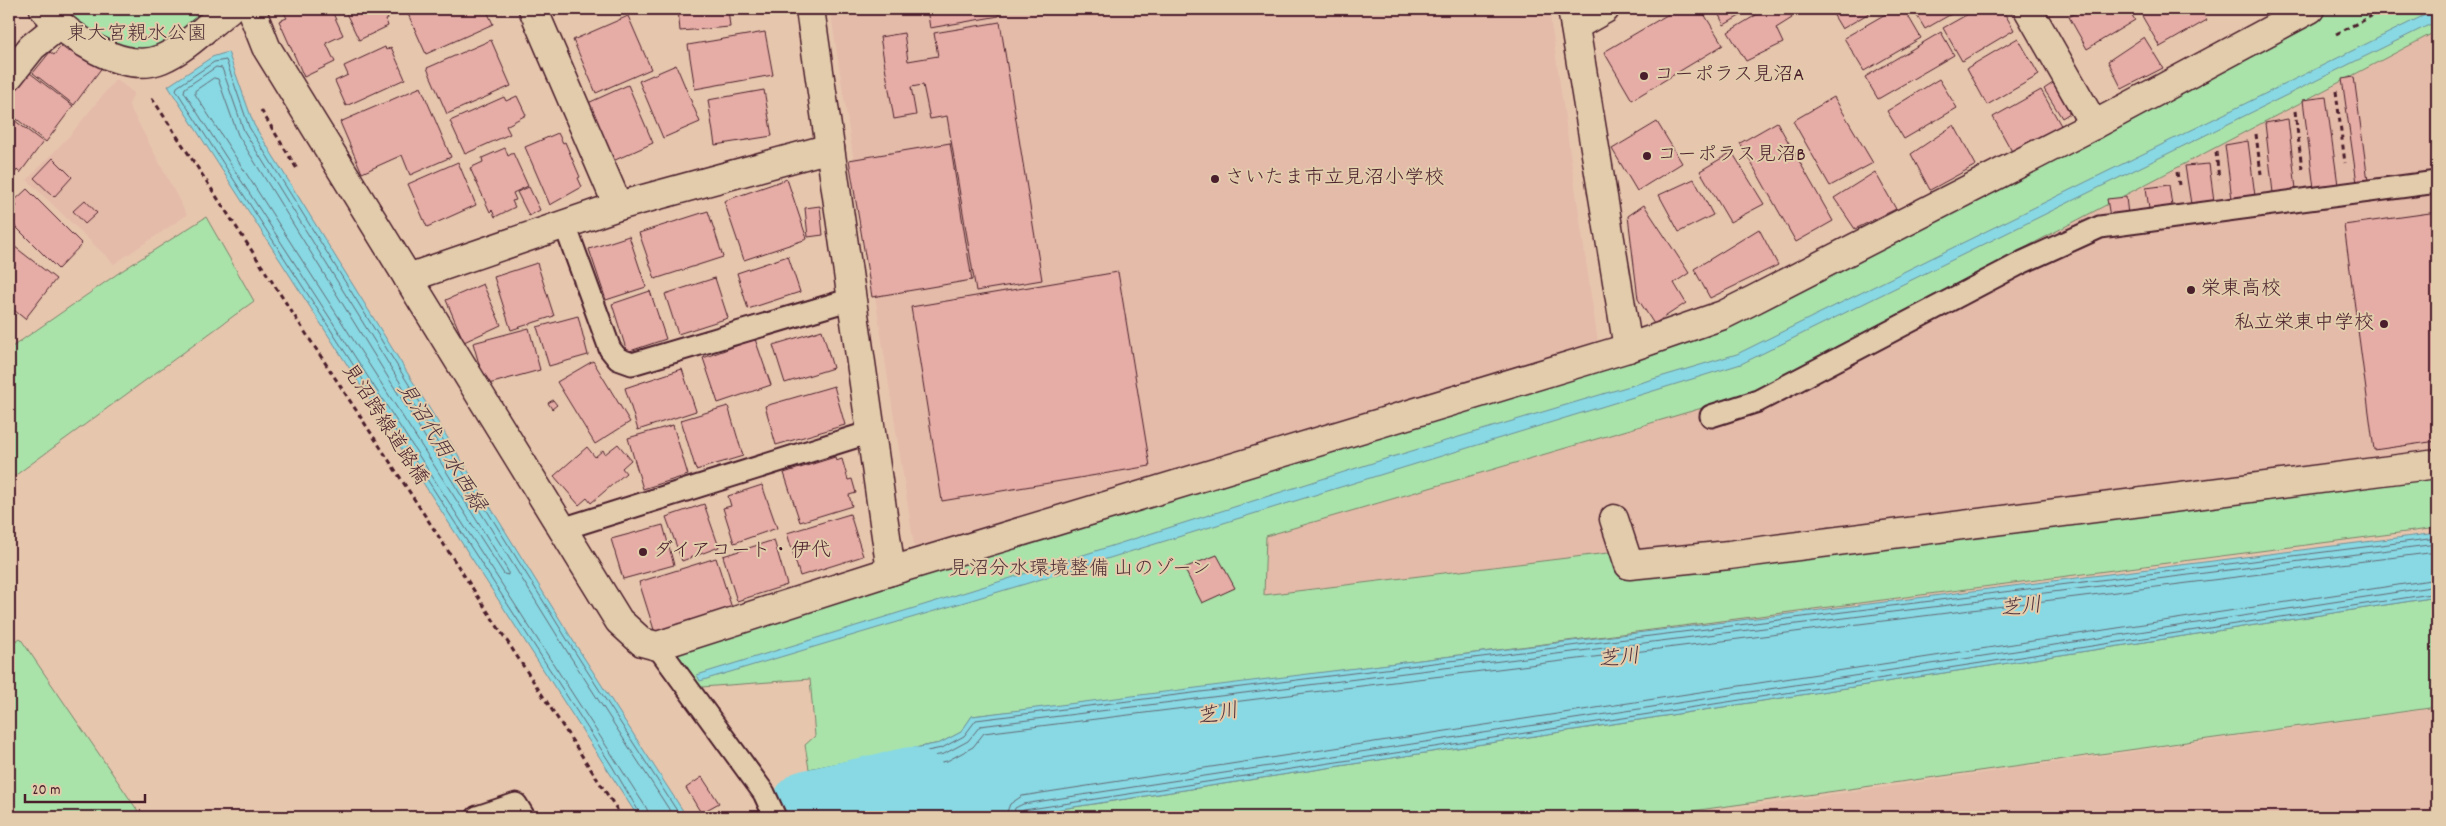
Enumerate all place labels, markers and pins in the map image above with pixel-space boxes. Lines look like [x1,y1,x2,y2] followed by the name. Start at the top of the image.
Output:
[1654,62,1804,90] place label: コーポラス見沼A
[1638,70,1650,82] marker: コーポラス見沼A
[1657,142,1806,170] place label: コーポラス見沼B
[1641,150,1653,162] marker: コーポラス見沼B
[1225,165,1444,193] place label: さいたま市立見沼小学校
[1209,173,1221,185] marker: さいたま市立見沼小学校
[2201,276,2281,304] place label: 栄東高校
[2185,284,2197,296] marker: 栄東高校
[2234,310,2374,338] place label: 私立栄東中学校
[2378,318,2390,330] marker: 私立栄東中学校
[653,538,831,566] place label: ダイアコート・伊代
[637,546,649,558] marker: ダイアコート・伊代

